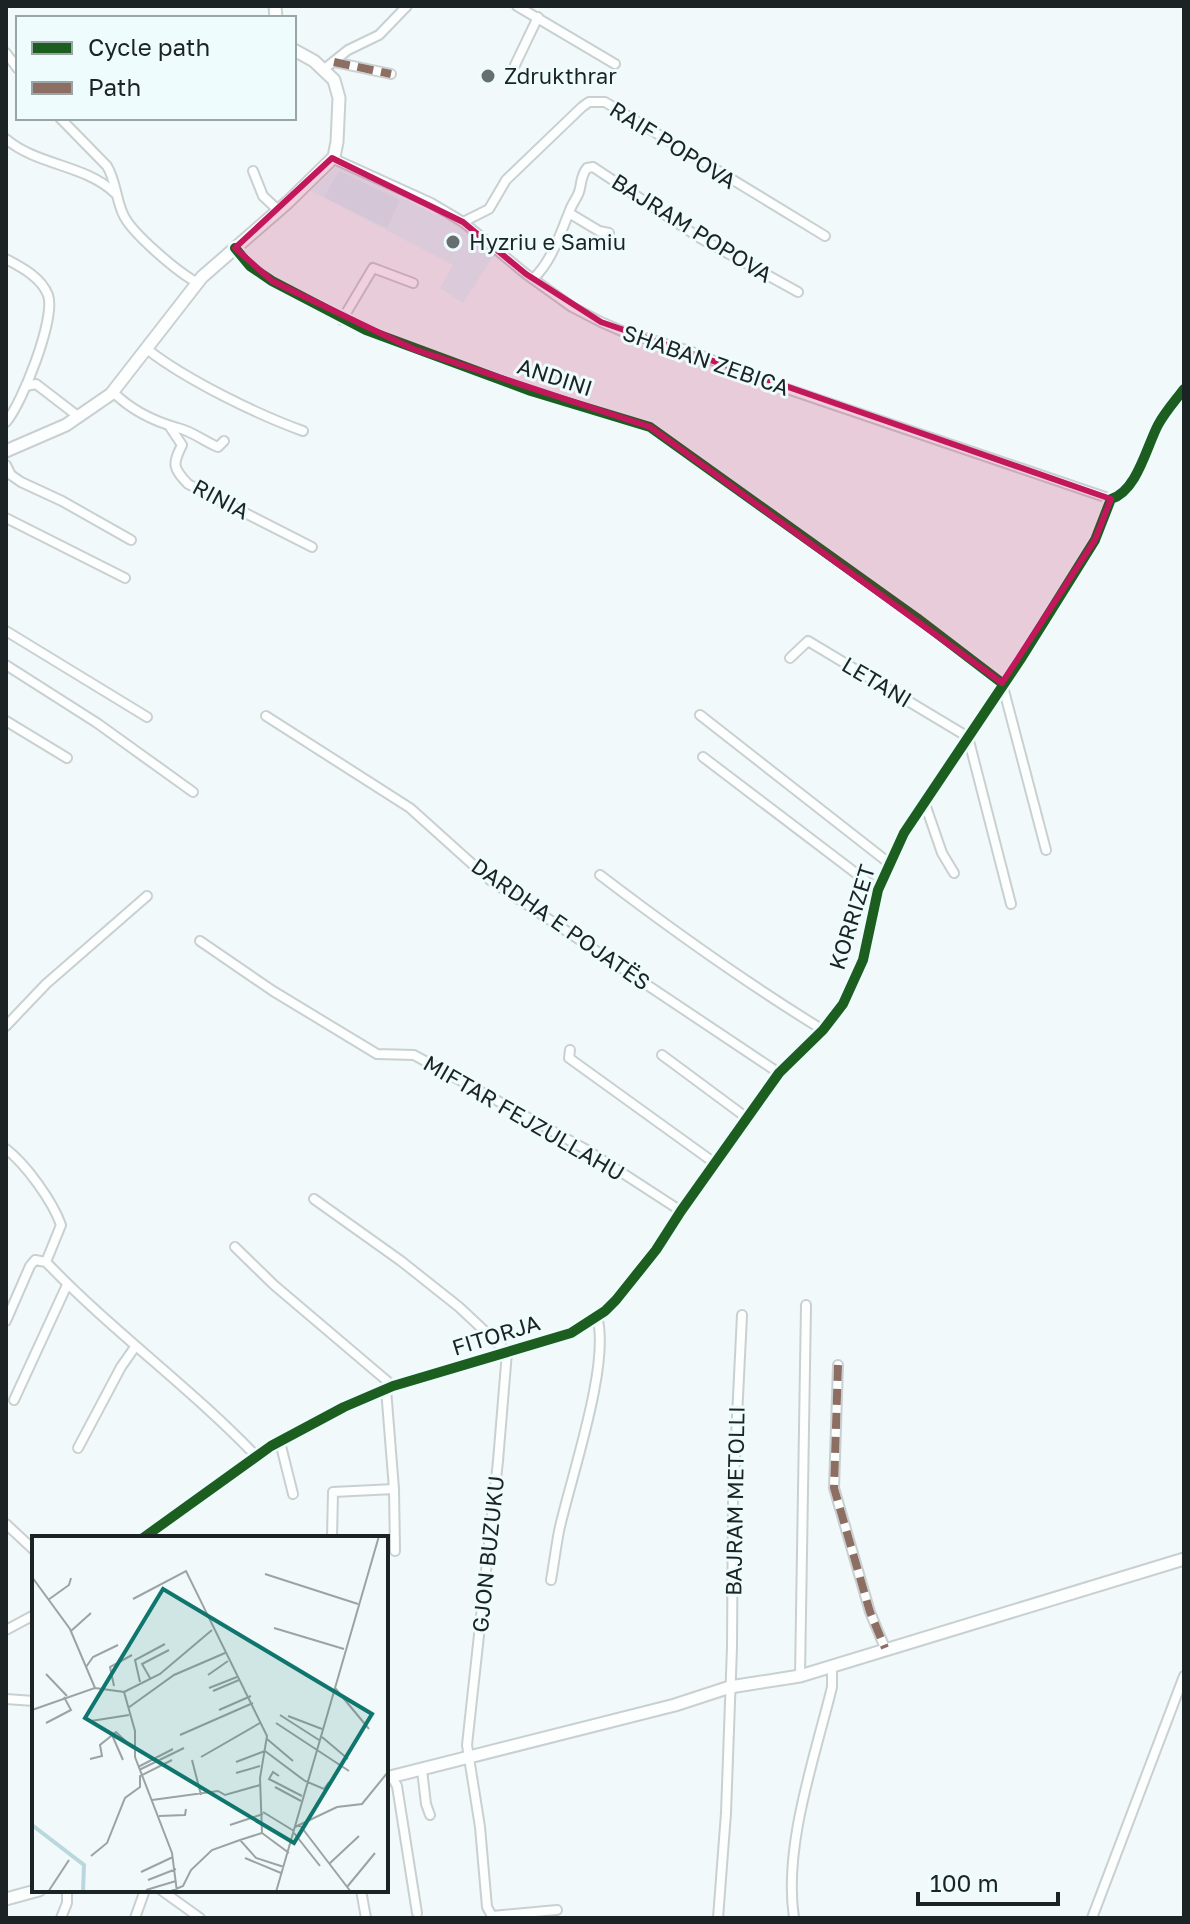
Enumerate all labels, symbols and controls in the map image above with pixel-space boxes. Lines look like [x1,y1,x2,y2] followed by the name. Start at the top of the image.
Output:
[16,16,296,120] legend
[88,32,210,61] text: Cycle path
[504,62,617,89] place label: Zdrukthrar
[479,67,497,85] marker: Zdrukthrar
[88,72,141,101] text: Path
[605,95,742,194] street label: RAIF POPOVA
[607,167,778,288] street label: BAJRAM POPOVA
[469,228,626,255] place label: Hyzriu e Samiu
[444,233,462,251] marker: Hyzriu e Samiu
[619,318,793,401] street label: SHABAN ZEBICA
[514,352,596,401] street label: ANDINI
[188,472,254,525] street label: RINIA
[838,650,917,713] street label: LETANI
[467,852,656,996] street label: DARDHA E POJATËS
[823,861,880,973] street label: KORRIZET
[419,1049,630,1186] street label: MIFTAR FEJZULLAHU
[449,1308,543,1361] street label: FITORJA
[719,1406,750,1596] street label: BAJRAM METOLLI
[466,1474,509,1634] street label: GJON BUZUKU
[32,1536,388,1892] inset map
[918,1856,1058,1906] scale bar
[930,1868,999,1897] text: 100 m

